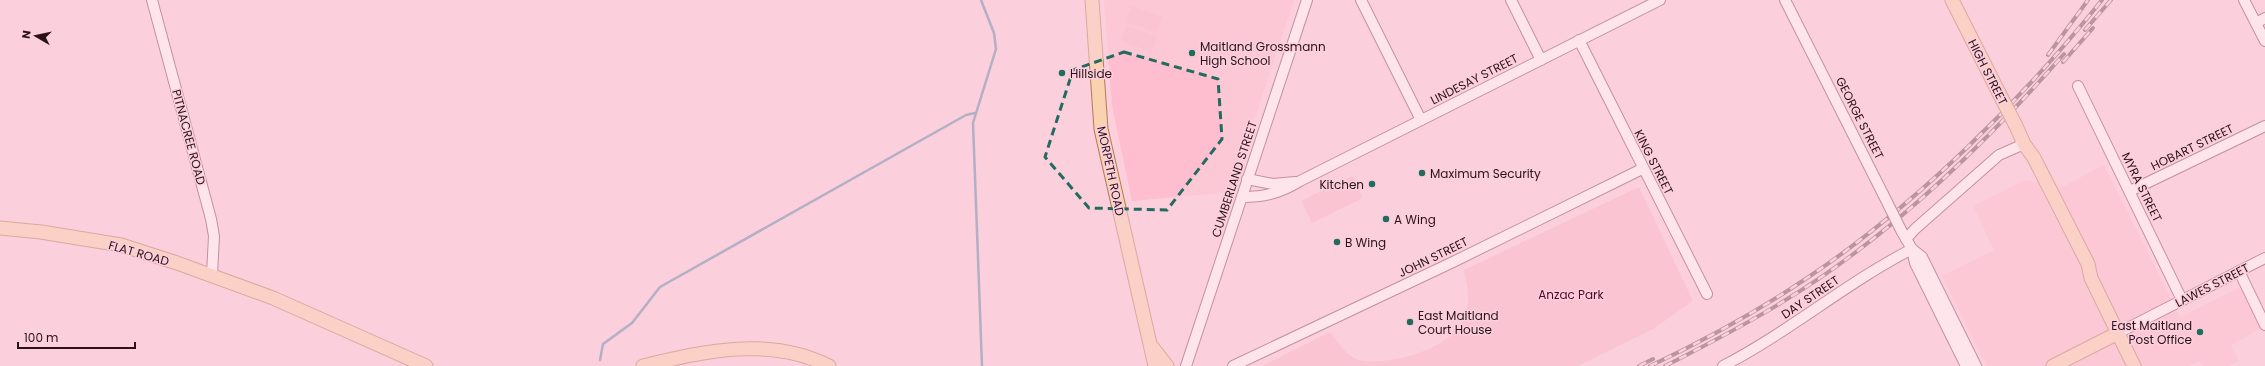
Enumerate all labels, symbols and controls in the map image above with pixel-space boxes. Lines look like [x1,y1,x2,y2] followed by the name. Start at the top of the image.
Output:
[16,16,56,56] north arrow
[18,29,35,40] text: N
[1964,36,2012,108] street label: HIGH STREET
[1200,38,1326,69] place label: Maitland Grossmann High School
[1187,48,1197,58] marker: Maitland Grossmann High School
[1427,49,1521,108] street label: LINDESAY STREET
[1070,65,1112,82] place label: Hillside
[1057,68,1067,78] marker: Hillside
[1832,74,1888,163] street label: GEORGE STREET
[168,87,210,187] street label: PITNACREE ROAD
[1207,118,1261,239] street label: CUMBERLAND STREET
[2148,119,2237,174] street label: HOBART STREET
[1093,124,1129,218] street label: MORPETH ROAD
[1630,127,1678,198] street label: KING STREET
[2118,149,2166,225] street label: MYRA STREET
[1430,165,1541,182] place label: Maximum Security
[1417,168,1427,178] marker: Maximum Security
[1319,176,1364,193] place label: Kitchen
[1367,179,1377,189] marker: Kitchen
[1394,211,1436,228] place label: A Wing
[1381,214,1391,224] marker: A Wing
[1395,233,1471,281] street label: JOHN STREET
[1345,234,1386,251] place label: B Wing
[107,236,171,270] street label: FLAT ROAD
[1332,237,1342,247] marker: B Wing
[2172,259,2252,311] street label: LAWES STREET
[1778,271,1843,323] street label: DAY STREET
[1538,286,1605,303] park label: Anzac Park
[1418,307,1499,338] place label: East Maitland Court House
[1405,317,1415,327] marker: East Maitland Court House
[2111,317,2192,348] place label: East Maitland Post Office
[18,324,135,350] scale bar
[2195,327,2205,337] marker: East Maitland Post Office
[24,329,58,346] text: 100 m

